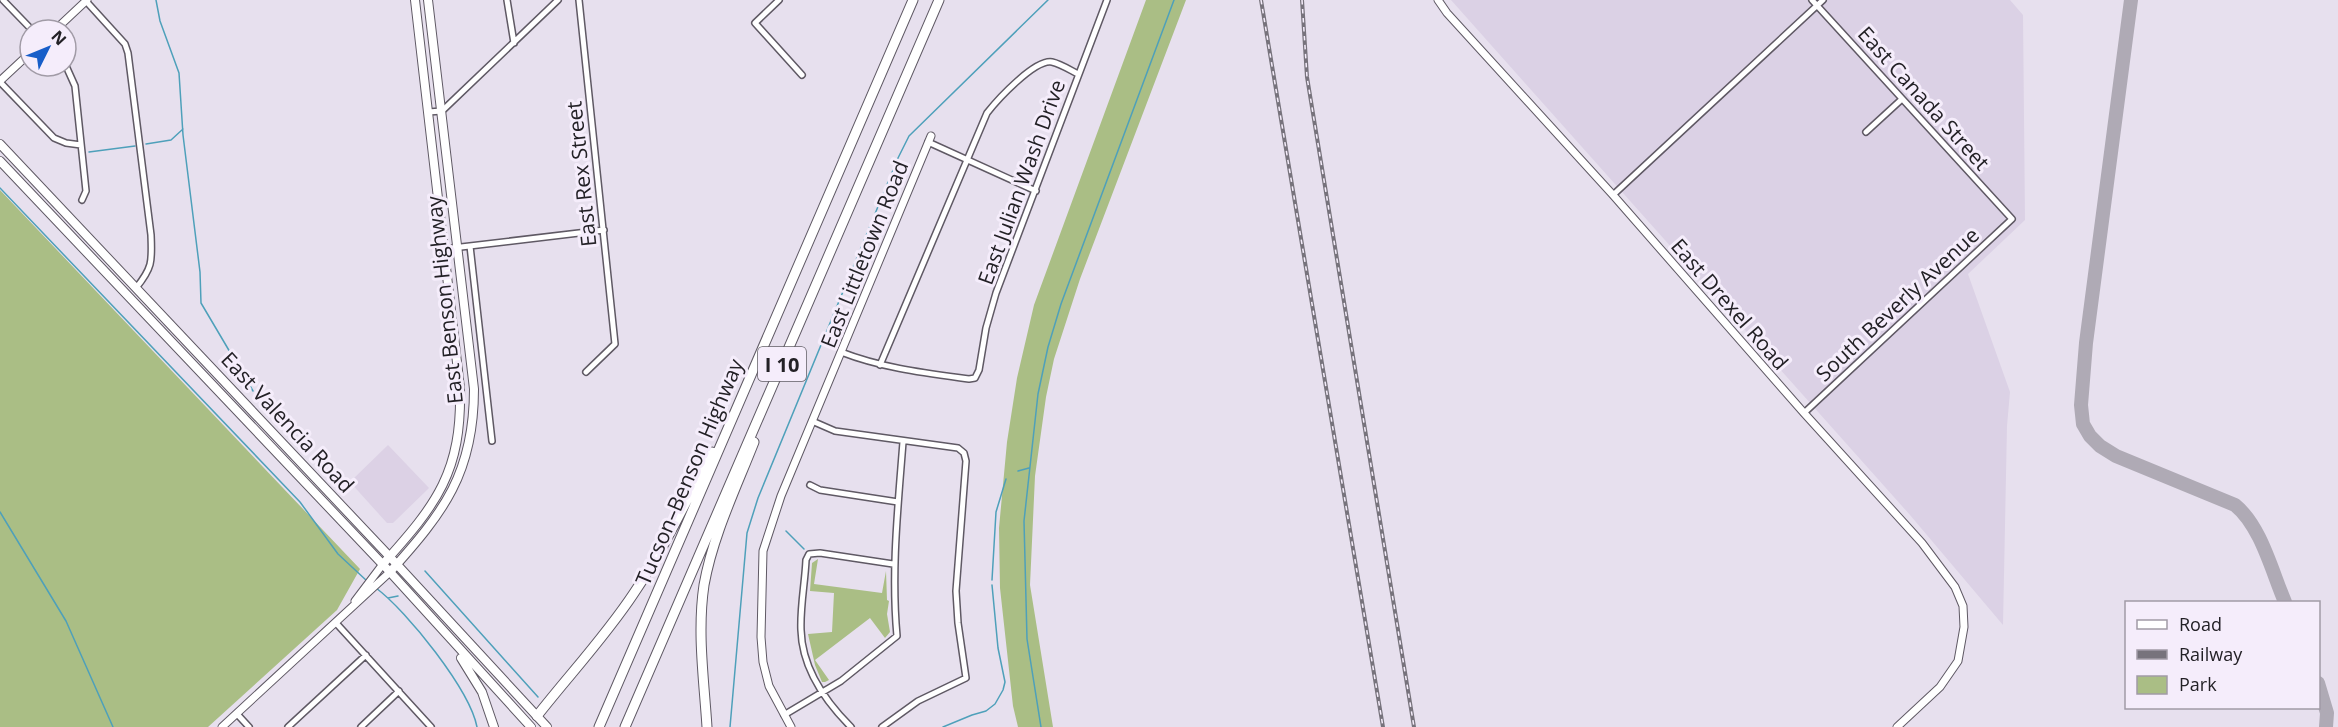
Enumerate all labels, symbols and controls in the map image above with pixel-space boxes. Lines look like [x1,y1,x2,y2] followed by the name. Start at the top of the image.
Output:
[18,18,78,78] north arrow
[1852,20,1996,176] street label: East Canada Street
[46,26,71,50] text: N
[971,76,1071,288] street label: East Julian Wash Drive
[559,100,603,248] street label: East Rex Street
[814,156,914,352] street label: East Littletown Road
[419,194,469,405] street label: East Benson Highway
[1809,221,1985,387] street label: South Beverly Avenue
[1665,232,1795,376] street label: East Drexel Road
[215,346,361,498] street label: East Valencia Road
[758,347,806,381] road number: I 10
[629,354,750,589] street label: Tucson–Benson Highway
[2125,601,2320,709] legend
[2179,612,2222,636] text: Road
[2179,642,2243,666] text: Railway
[2179,672,2217,696] text: Park

